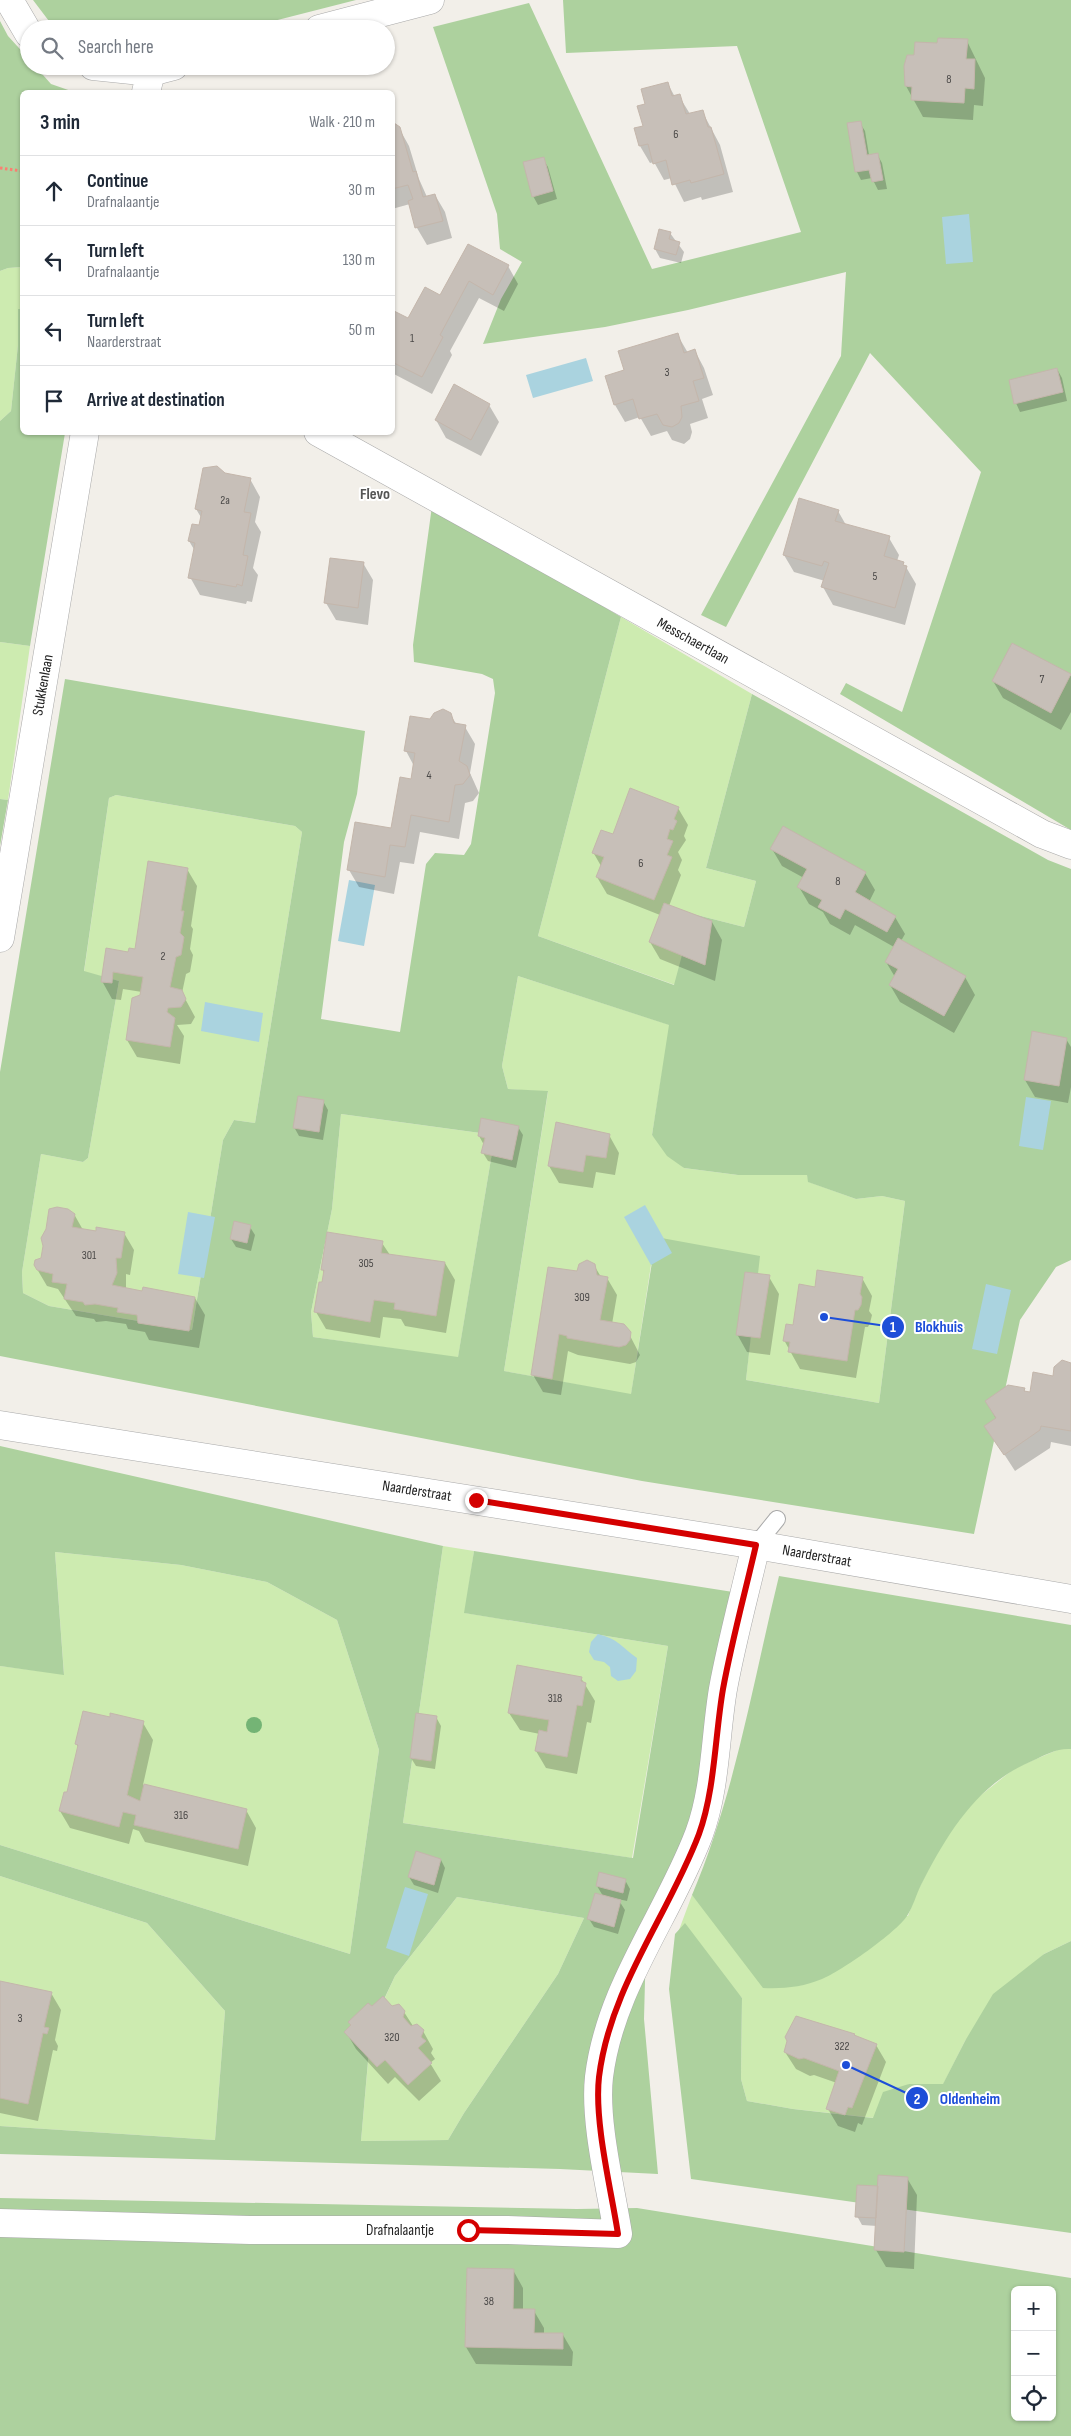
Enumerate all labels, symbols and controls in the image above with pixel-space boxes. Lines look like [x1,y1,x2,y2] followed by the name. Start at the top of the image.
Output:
[20,20,395,75] search box
[38,34,66,62] icon: search
[78,36,154,59] text: Search here
[946,72,952,87] house number: 8
[40,110,80,135] text: 3 min
[309,113,375,132] text: Walk · 210 m
[673,127,679,142] house number: 6
[87,170,148,193] text: Continue
[40,177,68,205] icon: ahead
[348,181,375,200] text: 30 m
[87,193,159,212] text: Drafnalaantje
[87,240,144,263] text: Turn left
[40,247,68,275] icon: left
[343,251,375,270] text: 130 m
[87,263,159,282] text: Drafnalaantje
[87,310,144,333] text: Turn left
[40,317,68,345] icon: left
[349,321,375,340] text: 50 m
[410,331,415,346] house number: 1
[87,333,161,352] text: Naarderstraat
[664,365,670,380] house number: 3
[40,387,68,415] icon: arrive
[87,389,225,412] text: Arrive at destination
[360,485,390,504] district label: Flevo
[220,493,230,508] house number: 2a
[873,569,878,584] house number: 5
[654,613,732,669] street label: Messchaertlaan
[28,653,58,717] street label: Stukkenlaan
[1040,672,1045,687] house number: 7
[426,768,432,783] house number: 4
[638,856,644,871] house number: 6
[835,874,841,889] house number: 8
[161,949,166,964] house number: 2
[82,1248,97,1263] house number: 301
[358,1256,374,1271] house number: 305
[574,1290,590,1305] house number: 309
[880,1311,973,1342] callout: Blokhuis
[890,1318,896,1337] text: 1
[915,1318,963,1337] text: Blokhuis
[381,1476,453,1506] street label: Naarderstraat
[465,1489,488,1512] route end
[781,1541,853,1571] street label: Naarderstraat
[548,1691,562,1706] house number: 318
[174,1808,188,1823] house number: 316
[17,2011,23,2026] house number: 3
[384,2030,400,2045] house number: 320
[835,2039,850,2054] house number: 322
[905,2083,1010,2114] callout: Oldenheim
[914,2090,920,2109] text: 2
[940,2090,1000,2109] text: Oldenheim
[457,2219,480,2242] route start
[366,2221,434,2240] street label: Drafnalaantje
[1011,2286,1056,2421] map controls
[1011,2286,1056,2331] button: +
[484,2294,494,2309] house number: 38
[1011,2331,1056,2376] button: −
[1011,2376,1056,2421] button: locate

